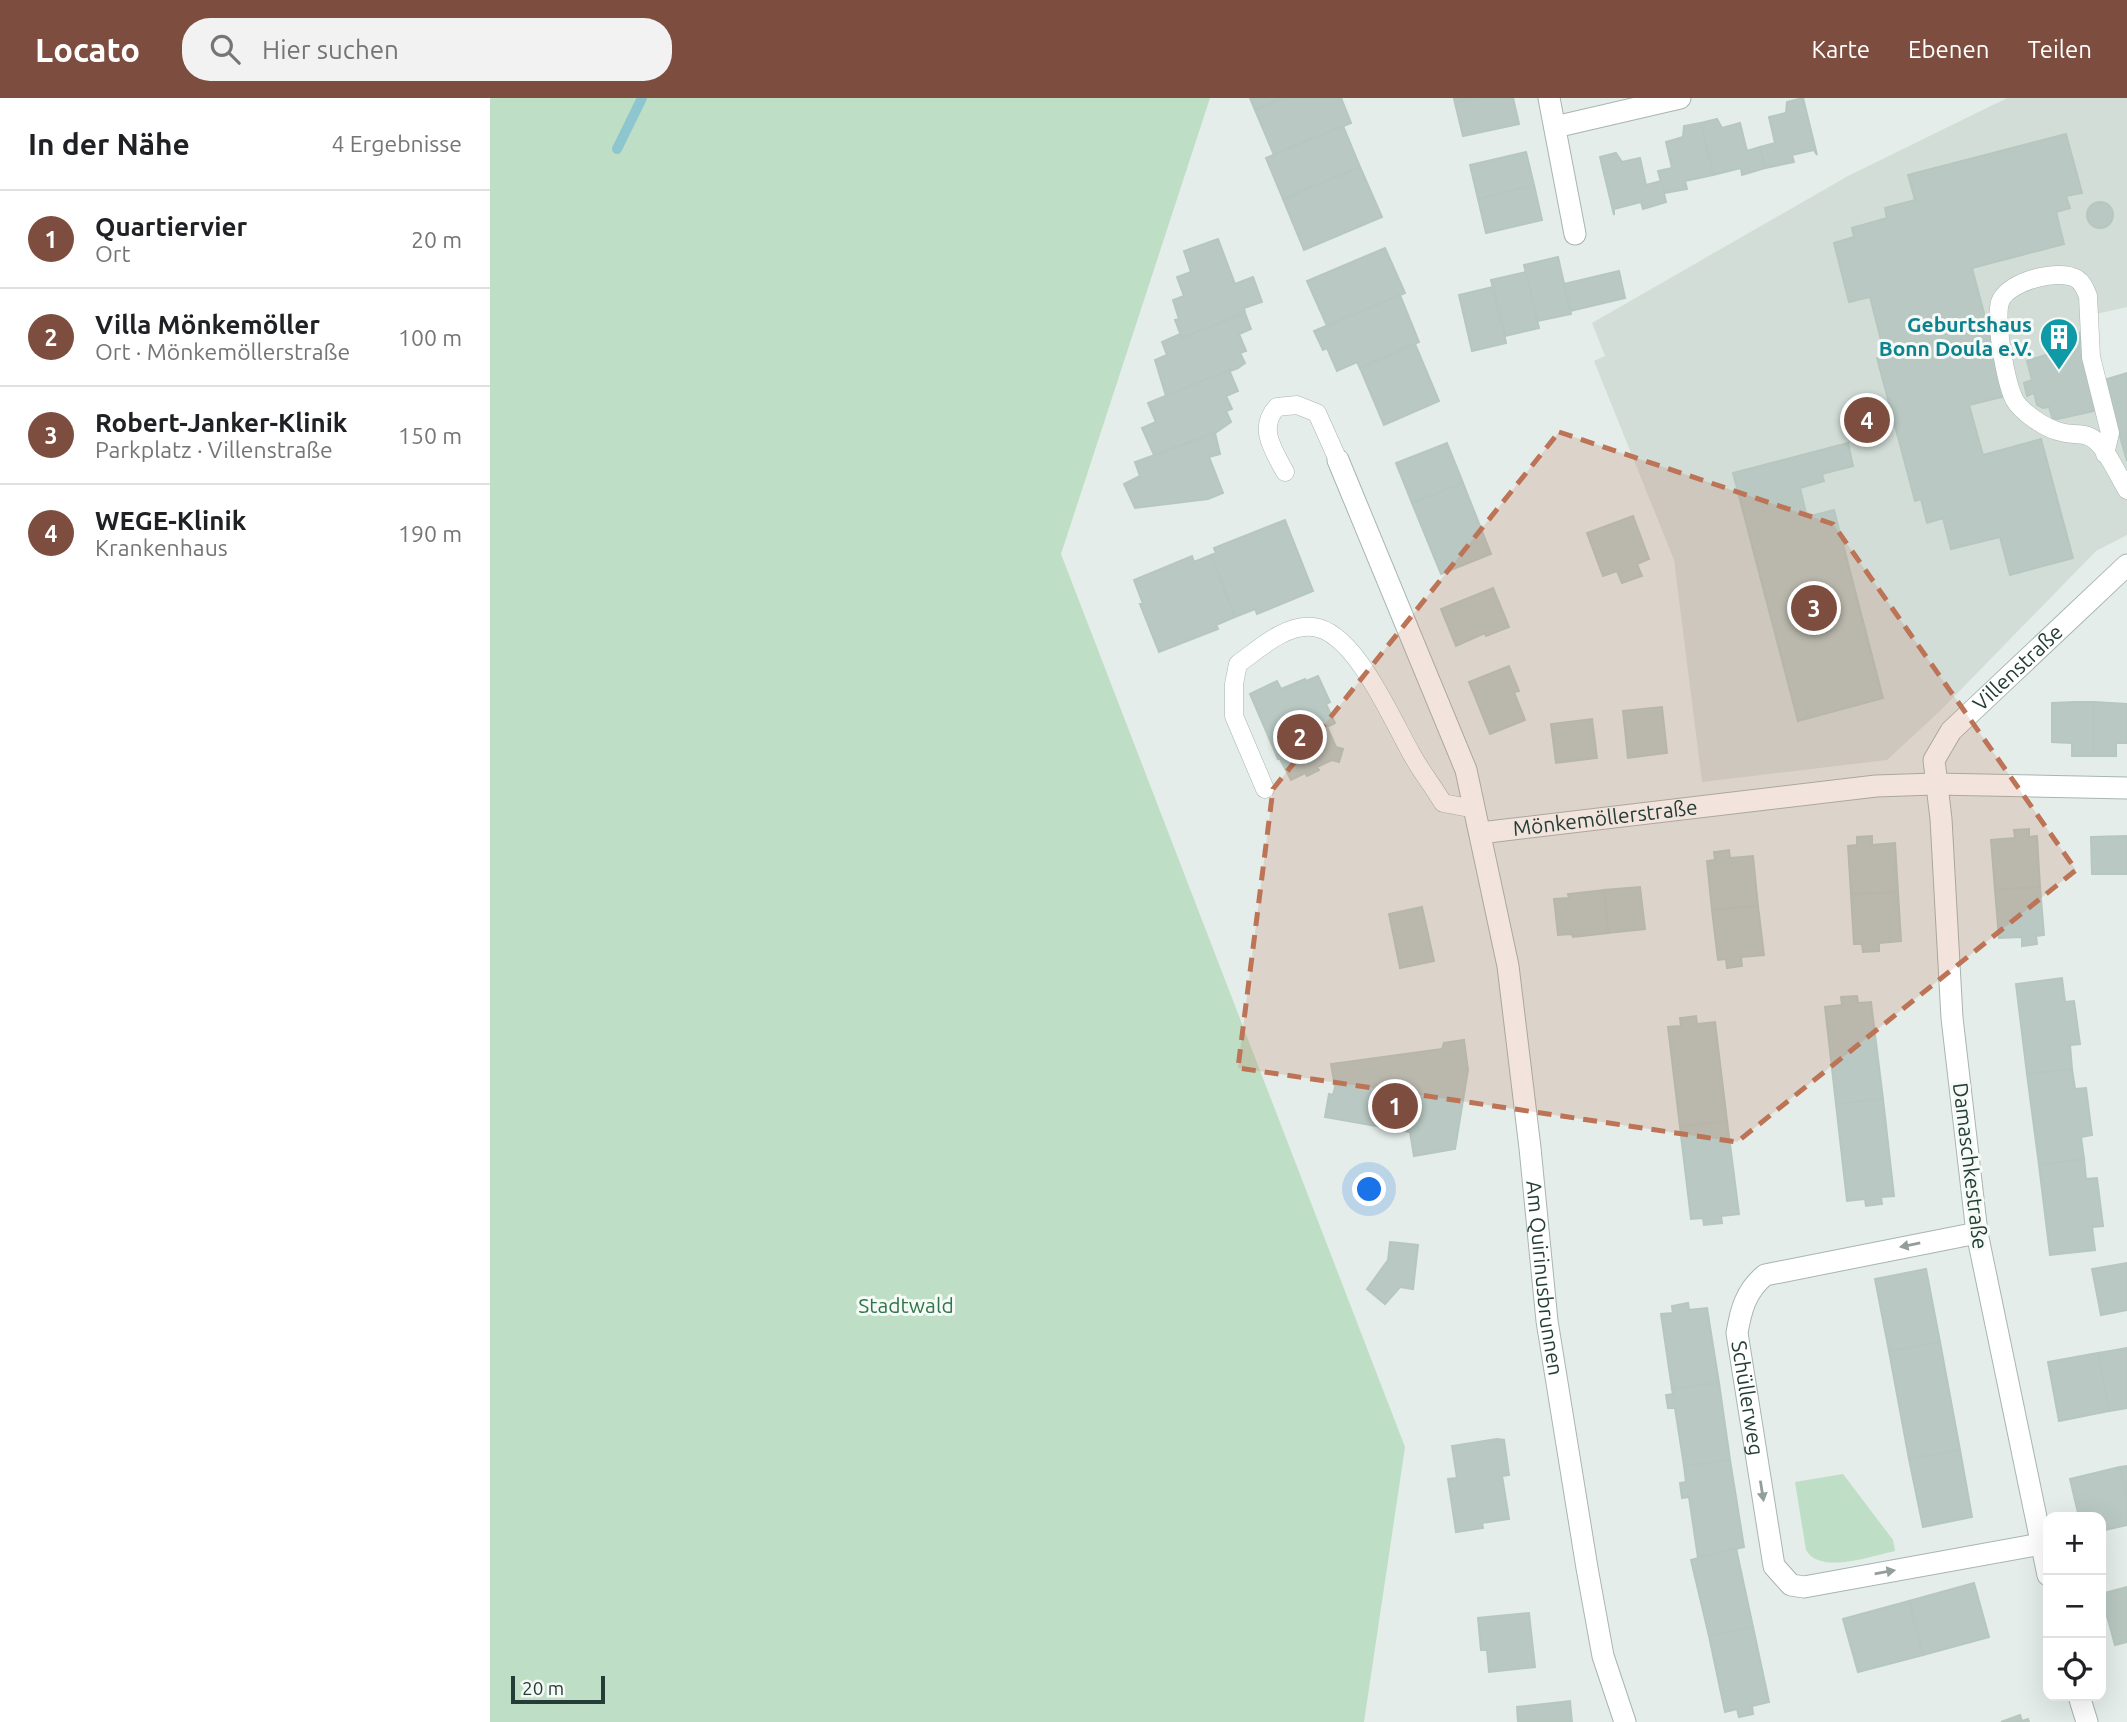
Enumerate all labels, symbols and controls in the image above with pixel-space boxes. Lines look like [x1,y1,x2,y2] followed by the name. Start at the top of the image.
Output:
[182,18,672,81] search box
[206,30,244,68] icon: search
[35,31,140,68] text: Locato
[262,35,399,64] text: Hier suchen
[1811,36,1870,63] text: Karte
[1908,36,1989,63] text: Ebenen
[2027,36,2092,63] text: Teilen
[28,127,190,161] text: In der Nähe
[331,131,462,156] text: 4 Ergebnisse
[95,212,247,241] text: Quartiervier
[45,227,57,252] text: 1
[411,227,462,252] text: 20 m
[95,241,131,266] text: Ort
[95,310,320,339] text: Villa Mönkemöller
[1879,312,2032,360] place label: Geburtshaus Bonn Doula e.V.
[2038,316,2080,371] building icon: Geburtshaus Bonn Doula e.V.
[45,325,57,350] text: 2
[398,325,462,350] text: 100 m
[95,339,350,364] text: Ort · Mönkemöllerstraße
[1844,394,1890,446] pin: 4
[95,408,347,437] text: Robert-Janker-Klinik
[45,423,57,448] text: 3
[398,423,462,448] text: 150 m
[95,437,333,462] text: Parkplatz · Villenstraße
[95,506,246,535] text: WEGE-Klinik
[45,521,57,546] text: 4
[398,521,462,546] text: 190 m
[95,535,228,560] text: Krankenhaus
[1791,582,1837,634] pin: 3
[1967,619,2067,715] street label: Villenstraße
[1277,711,1323,763] pin: 2
[1511,794,1699,840] street label: Mönkemöllerstraße
[1372,1080,1418,1132] pin: 1
[1949,1081,1993,1251] street label: Damaschkestraße
[1352,1172,1386,1206] your location
[1522,1179,1569,1377] street label: Am Quirinusbrunnen
[1899,1240,1921,1251] one-way arrow
[858,1293,954,1317] park label: Stadtwald
[1727,1339,1769,1457] street label: Schüllerweg
[1757,1480,1768,1502] one-way arrow
[2043,1512,2106,1701] map controls
[2043,1512,2106,1575] button: +
[1874,1566,1896,1577] one-way arrow
[2043,1575,2106,1638] button: −
[2043,1638,2106,1701] button: locate
[511,1673,606,1705] scale bar
[522,1677,564,1699] text: 20 m

